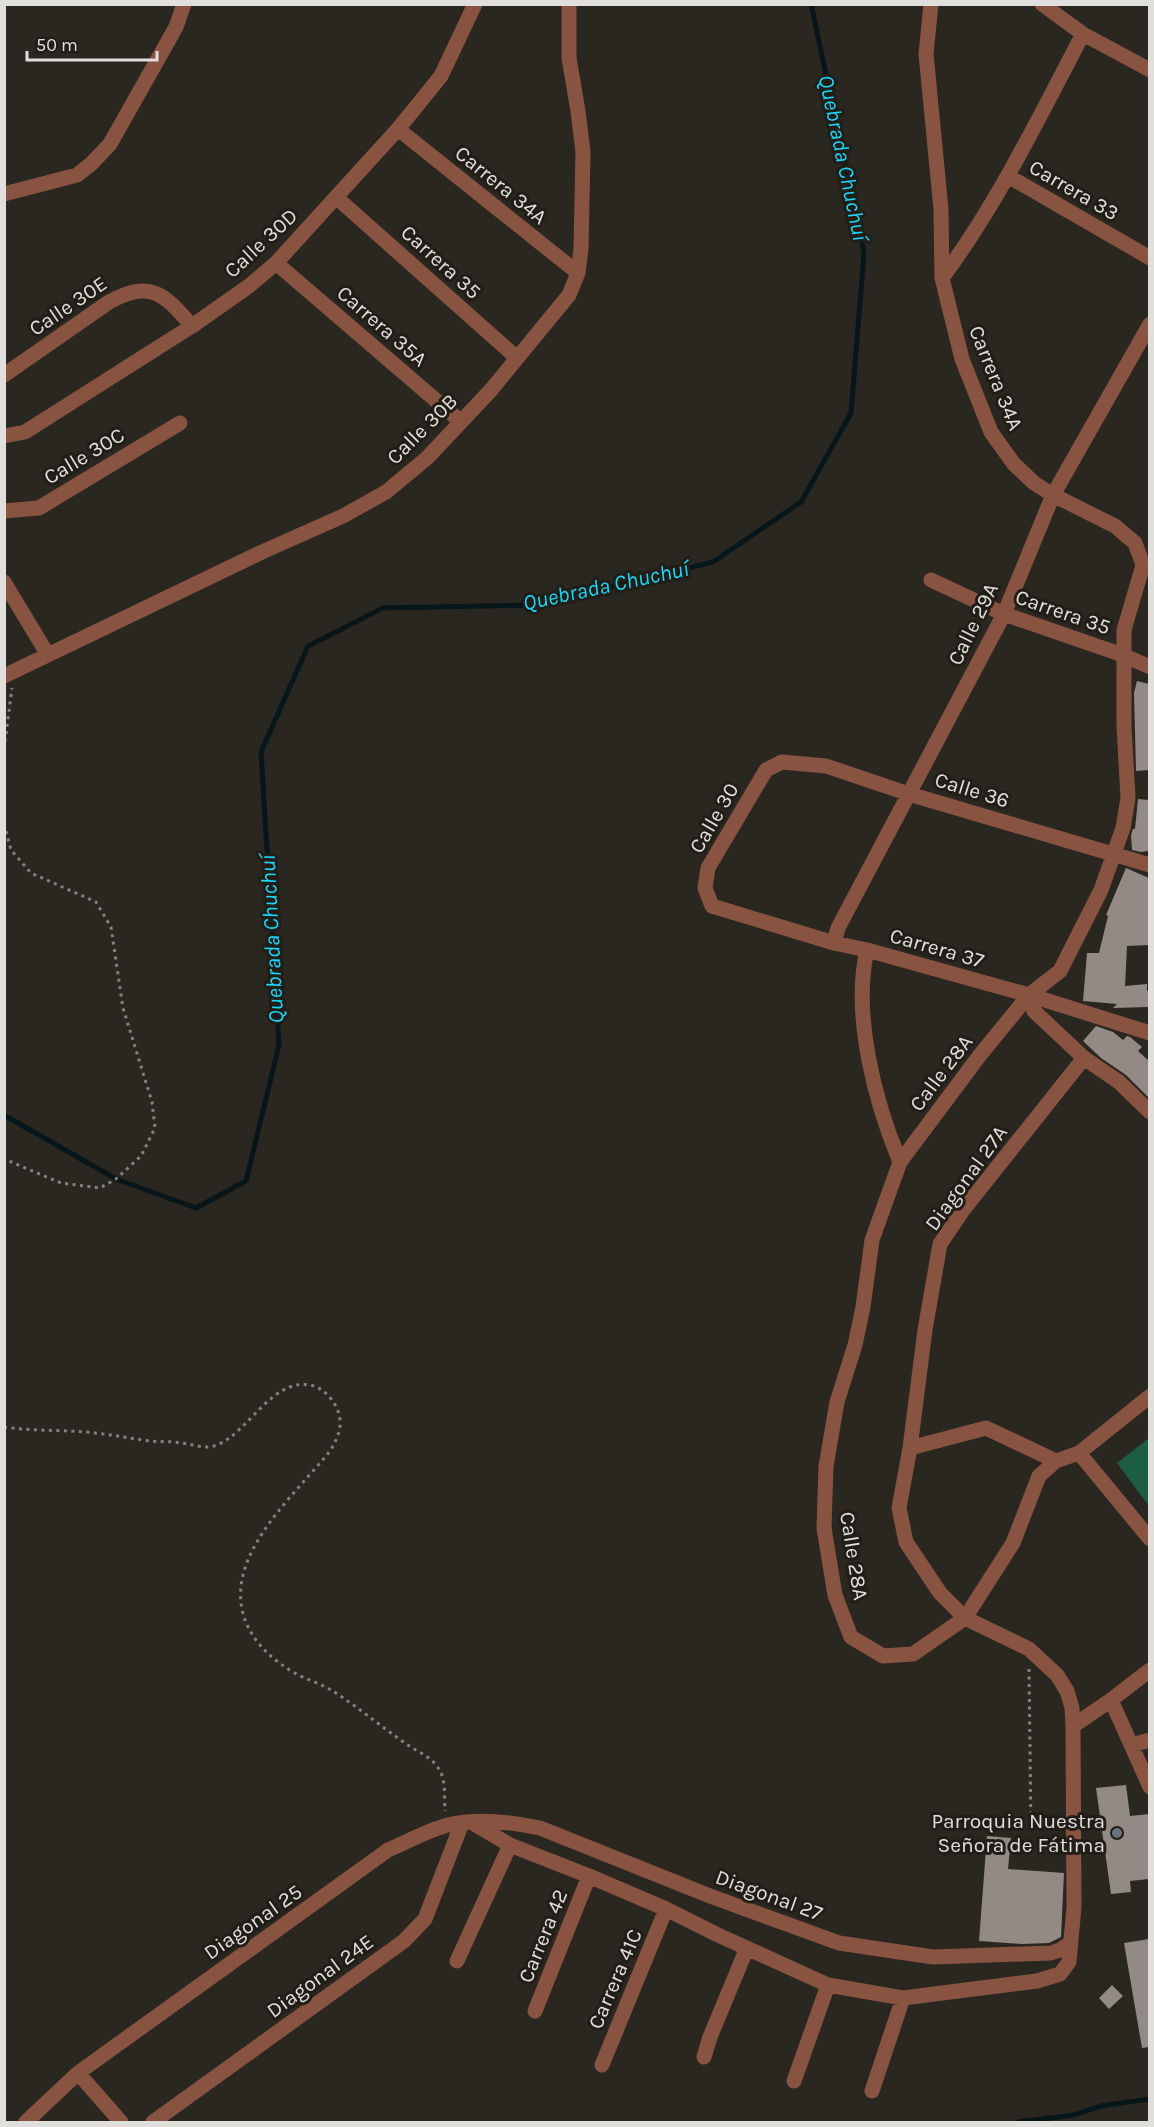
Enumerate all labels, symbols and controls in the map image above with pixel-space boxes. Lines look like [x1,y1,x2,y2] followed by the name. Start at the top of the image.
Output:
[27,24,158,62] scale bar
[36,34,78,56] text: 50 m
[813,73,874,245] water label: Quebrada Chuchuí
[450,141,552,229] street label: Carrera 34A
[1025,155,1123,225] street label: Carrera 33
[220,203,302,283] street label: Calle 30D
[396,220,486,304] street label: Carrera 35
[25,271,111,341] street label: Calle 30E
[332,281,432,371] street label: Carrera 35A
[964,322,1028,434] street label: Carrera 34A
[382,389,462,469] street label: Calle 30B
[39,423,129,489] street label: Calle 30C
[521,555,693,616] water label: Quebrada Chuchuí
[943,579,1003,669] street label: Calle 29A
[1012,585,1114,639] street label: Carrera 35
[932,767,1012,813] street label: Calle 36
[684,779,744,857] street label: Calle 30
[254,852,289,1024] water label: Quebrada Chuchuí
[887,923,987,973] street label: Carrera 37
[905,1030,977,1116] street label: Calle 28A
[920,1121,1012,1235] street label: Diagonal 27A
[835,1510,873,1602] street label: Calle 28A
[931,1809,1105,1857] place label: Parroquia Nuestra Señora de Fátima
[1110,1826,1124,1840] marker: Parroquia Nuestra Señora de Fátima
[712,1865,826,1926] street label: Diagonal 27
[199,1879,307,1965] street label: Diagonal 25
[513,1886,573,1986] street label: Carrera 42
[583,1925,647,2033] street label: Carrera 41C
[262,1929,378,2023] street label: Diagonal 24E

